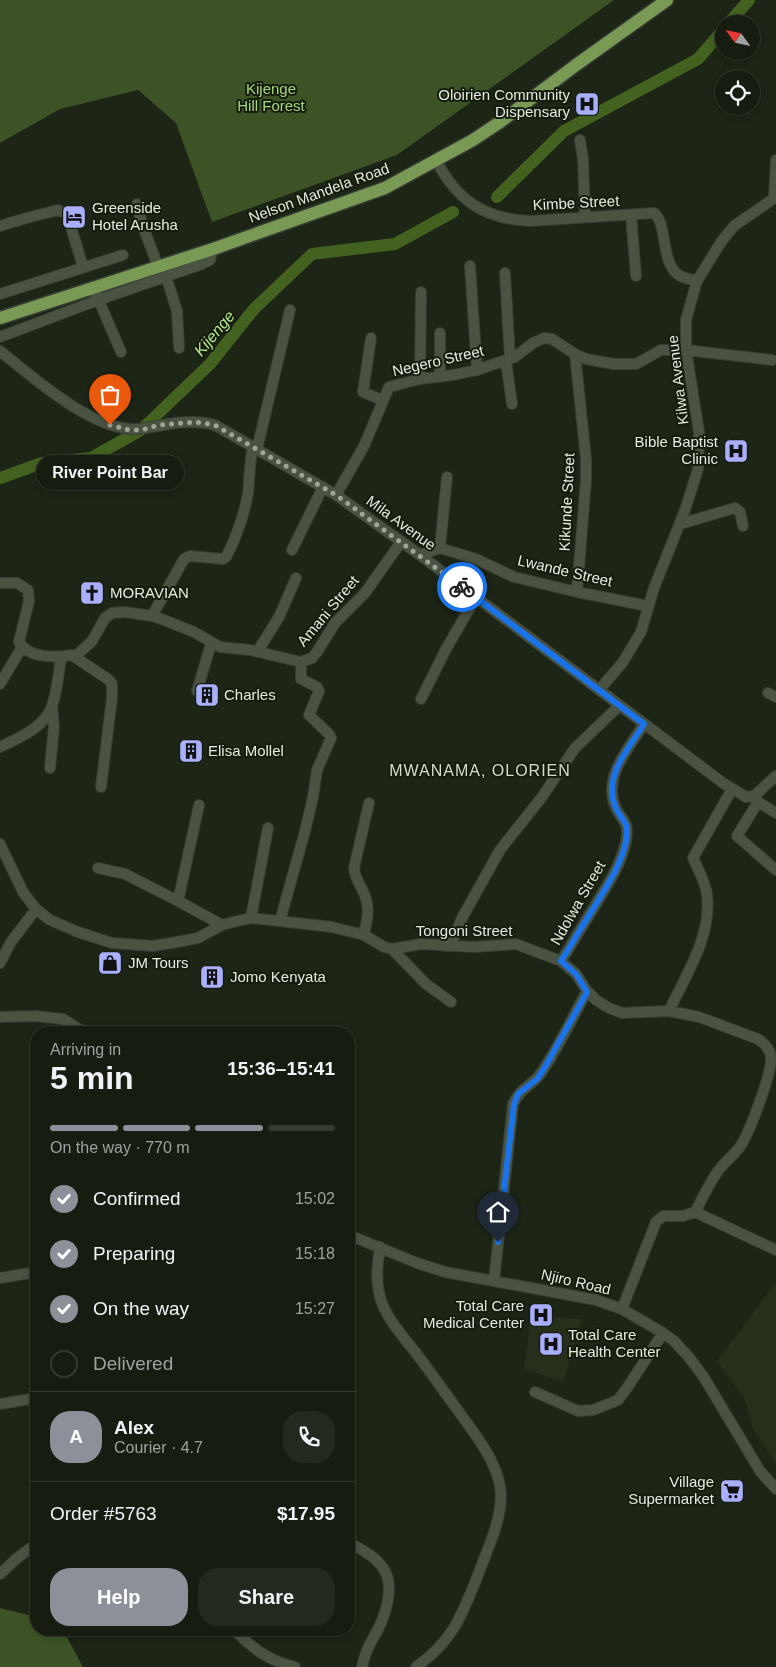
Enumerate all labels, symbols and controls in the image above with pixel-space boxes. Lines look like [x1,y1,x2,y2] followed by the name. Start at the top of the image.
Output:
[715,15,760,60] north arrow
[715,15,760,115] map controls
[715,70,760,115] button: locate
[237,80,306,114] park label: Kijenge Hill Forest
[438,86,570,120] place label: Oloirien Community Dispensary
[574,91,600,117] hospital icon: Oloirien Community Dispensary
[246,159,391,226] street label: Nelson Mandela Road
[532,192,621,213] street label: Kimbe Street
[92,199,179,233] place label: Greenside Hotel Arusha
[61,204,87,230] hotel icon: Greenside Hotel Arusha
[191,307,238,359] water label: Kijenge
[664,334,691,426] street label: Kilwa Avenue
[390,342,486,379] street label: Negero Street
[89,374,131,425] pin
[96,381,124,409] icon: bag
[635,433,719,467] place label: Bible Baptist Clinic
[723,438,749,464] hospital icon: Bible Baptist Clinic
[555,452,578,552] street label: Kikunde Street
[36,455,184,490] callout: River Point Bar
[52,464,168,481] text: River Point Bar
[363,492,439,553] street label: Mila Avenue
[516,551,615,590] street label: Lwande Street
[437,562,487,612] courier
[293,571,363,649] street label: Amani Street
[448,573,476,601] icon: bike
[79,580,105,606] church icon: MORAVIAN
[110,584,189,601] place label: MORAVIAN
[194,682,220,708] building icon: Charles
[224,686,276,703] place label: Charles
[178,738,204,764] building icon: Elisa Mollel
[208,742,284,759] place label: Elisa Mollel
[389,762,571,779] district label: MWANAMA, OLORIEN
[547,857,609,948] street label: Ndolwa Street
[416,922,513,939] street label: Tongoni Street
[97,950,123,976] shop icon: JM Tours
[128,954,189,971] place label: JM Tours
[199,964,225,990] building icon: Jomo Kenyata
[230,968,327,985] place label: Jomo Kenyata
[50,1041,121,1058] text: Arriving in
[227,1058,335,1079] text: 15:36–15:41
[50,1060,134,1096] text: 5 min
[50,1139,190,1156] text: On the way · 770 m
[50,1185,78,1213] icon: check
[93,1188,181,1209] text: Confirmed
[295,1190,335,1207] text: 15:02
[477,1191,519,1242] pin
[484,1198,512,1226] icon: home
[50,1240,78,1268] icon: check
[93,1243,175,1264] text: Preparing
[295,1245,335,1262] text: 15:18
[540,1265,613,1298] street label: Njiro Road
[50,1295,78,1323] icon: check
[423,1297,524,1331] place label: Total Care Medical Center
[93,1298,189,1319] text: On the way
[295,1300,335,1317] text: 15:27
[528,1302,554,1328] hospital icon: Total Care Medical Center
[568,1326,661,1360] place label: Total Care Health Center
[538,1331,564,1357] hospital icon: Total Care Health Center
[93,1353,173,1374] text: Delivered
[283,1411,335,1463] button: phone
[114,1417,154,1438] text: Alex
[69,1426,83,1447] text: A
[114,1439,203,1456] text: Courier · 4.7
[628,1473,715,1507] place label: Village Supermarket
[719,1478,745,1504] supermarket icon: Village Supermarket
[50,1503,157,1524] text: Order #5763
[277,1503,335,1524] text: $17.95
[50,1568,188,1626] button: Help
[198,1568,335,1626] button: Share

